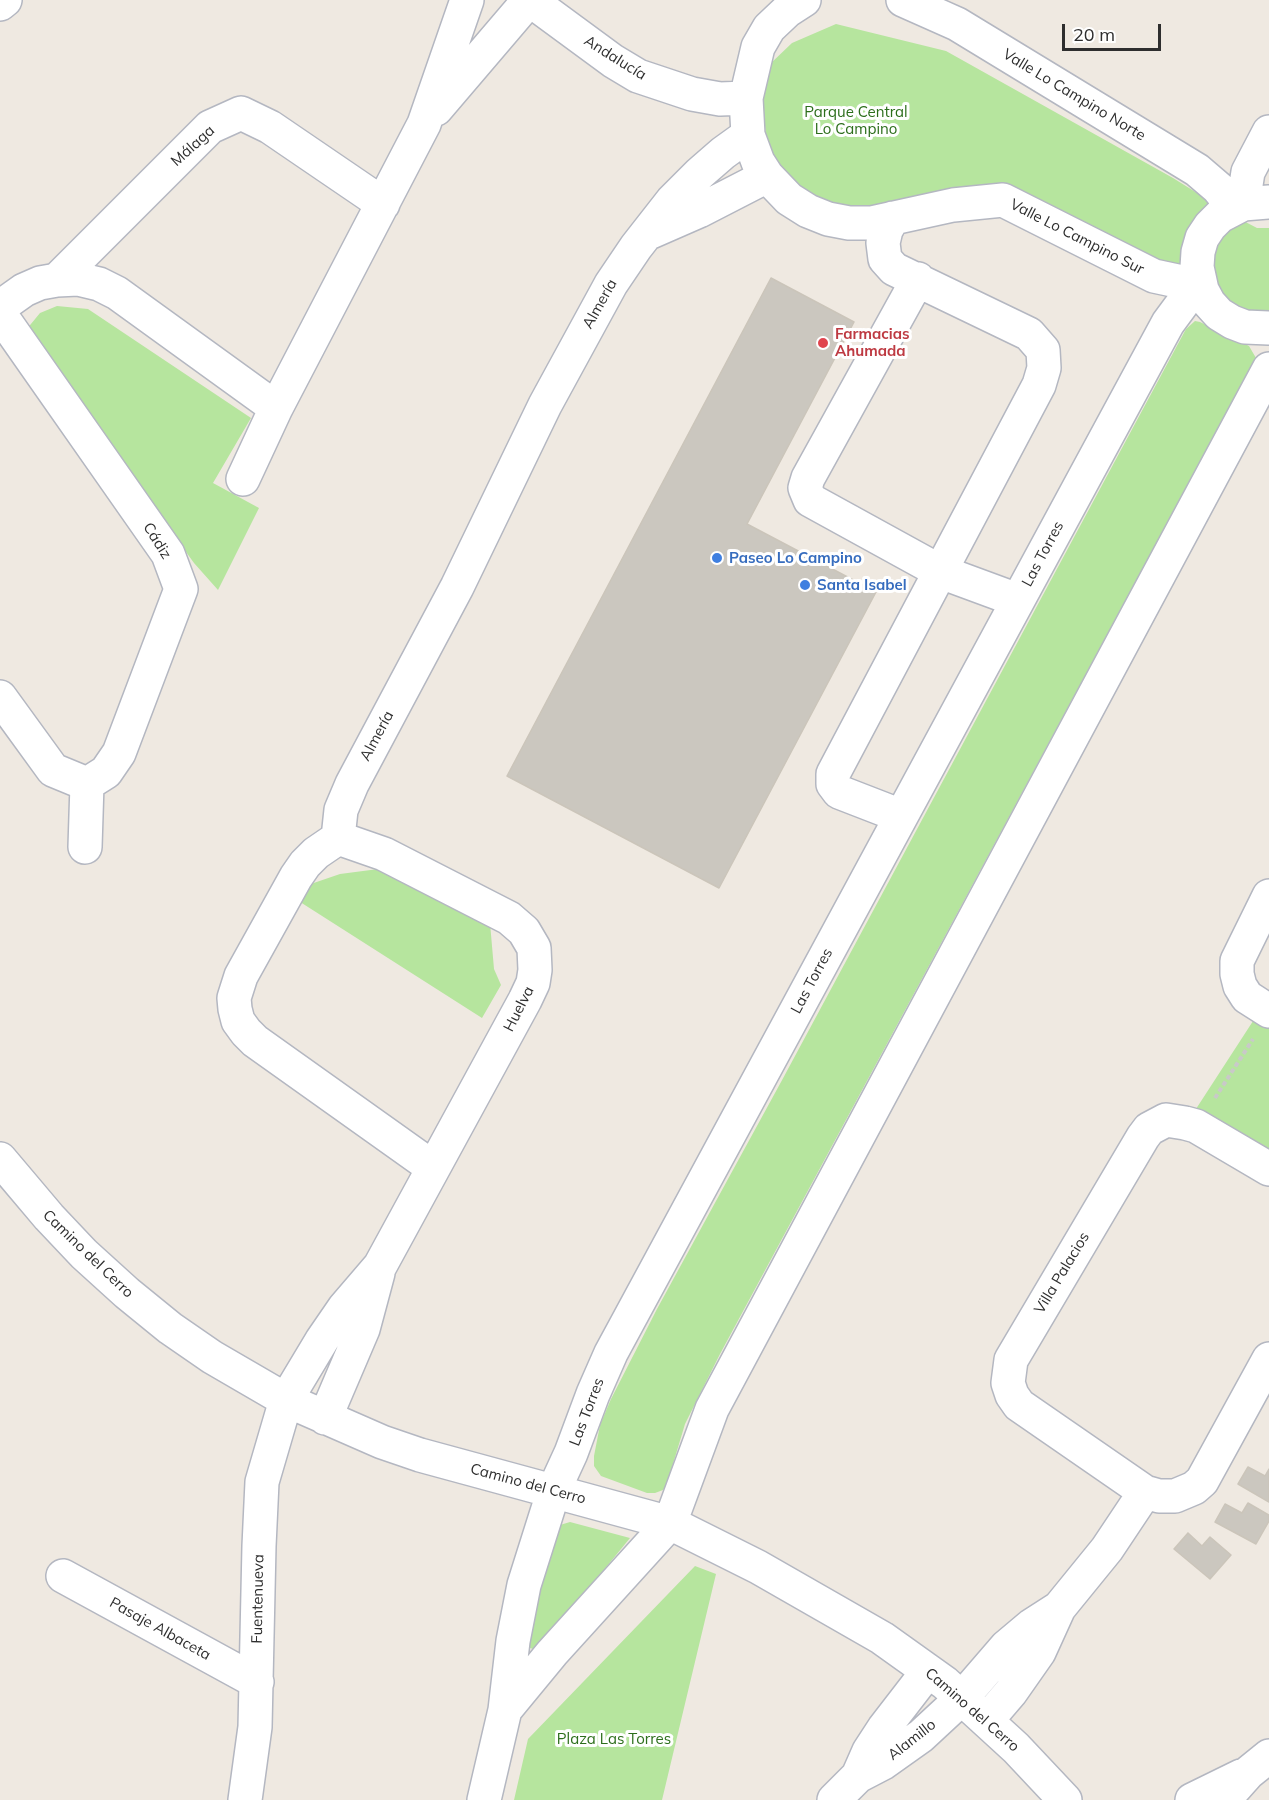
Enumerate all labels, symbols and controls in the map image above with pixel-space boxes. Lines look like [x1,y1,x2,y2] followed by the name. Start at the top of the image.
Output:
[1065,12,1164,50] scale bar
[1073,23,1115,46] text: 20 m
[581,32,649,84] street label: Andalucía
[999,45,1149,145] street label: Valle Lo Campino Norte
[804,103,908,138] park label: Parque Central Lo Campino
[167,122,219,170] street label: Málaga
[1007,195,1147,279] street label: Valle Lo Campino Sur
[579,276,621,332] street label: Almería
[835,325,910,360] place label: Farmacias Ahumada
[816,336,830,350] marker: Farmacias Ahumada
[1018,518,1068,590] street label: Las Torres
[139,519,175,563] street label: Cádiz
[729,549,862,567] place label: Paseo Lo Campino
[710,551,724,565] marker: Paseo Lo Campino
[817,576,907,594] place label: Santa Isabel
[798,578,812,592] marker: Santa Isabel
[356,708,398,764] street label: Almería
[787,945,837,1017] street label: Las Torres
[500,983,538,1035] street label: Huelva
[39,1206,137,1302] street label: Camino del Cerro
[1031,1229,1093,1317] street label: Villa Palacios
[566,1375,608,1449] street label: Las Torres
[468,1460,588,1508] street label: Camino del Cerro
[248,1554,268,1644] street label: Fuentenueva
[106,1594,214,1664] street label: Pasaje Albaceta
[921,1664,1023,1756] street label: Camino del Cerro
[884,1716,940,1764] street label: Alamillo
[557,1730,671,1748] park label: Plaza Las Torres

